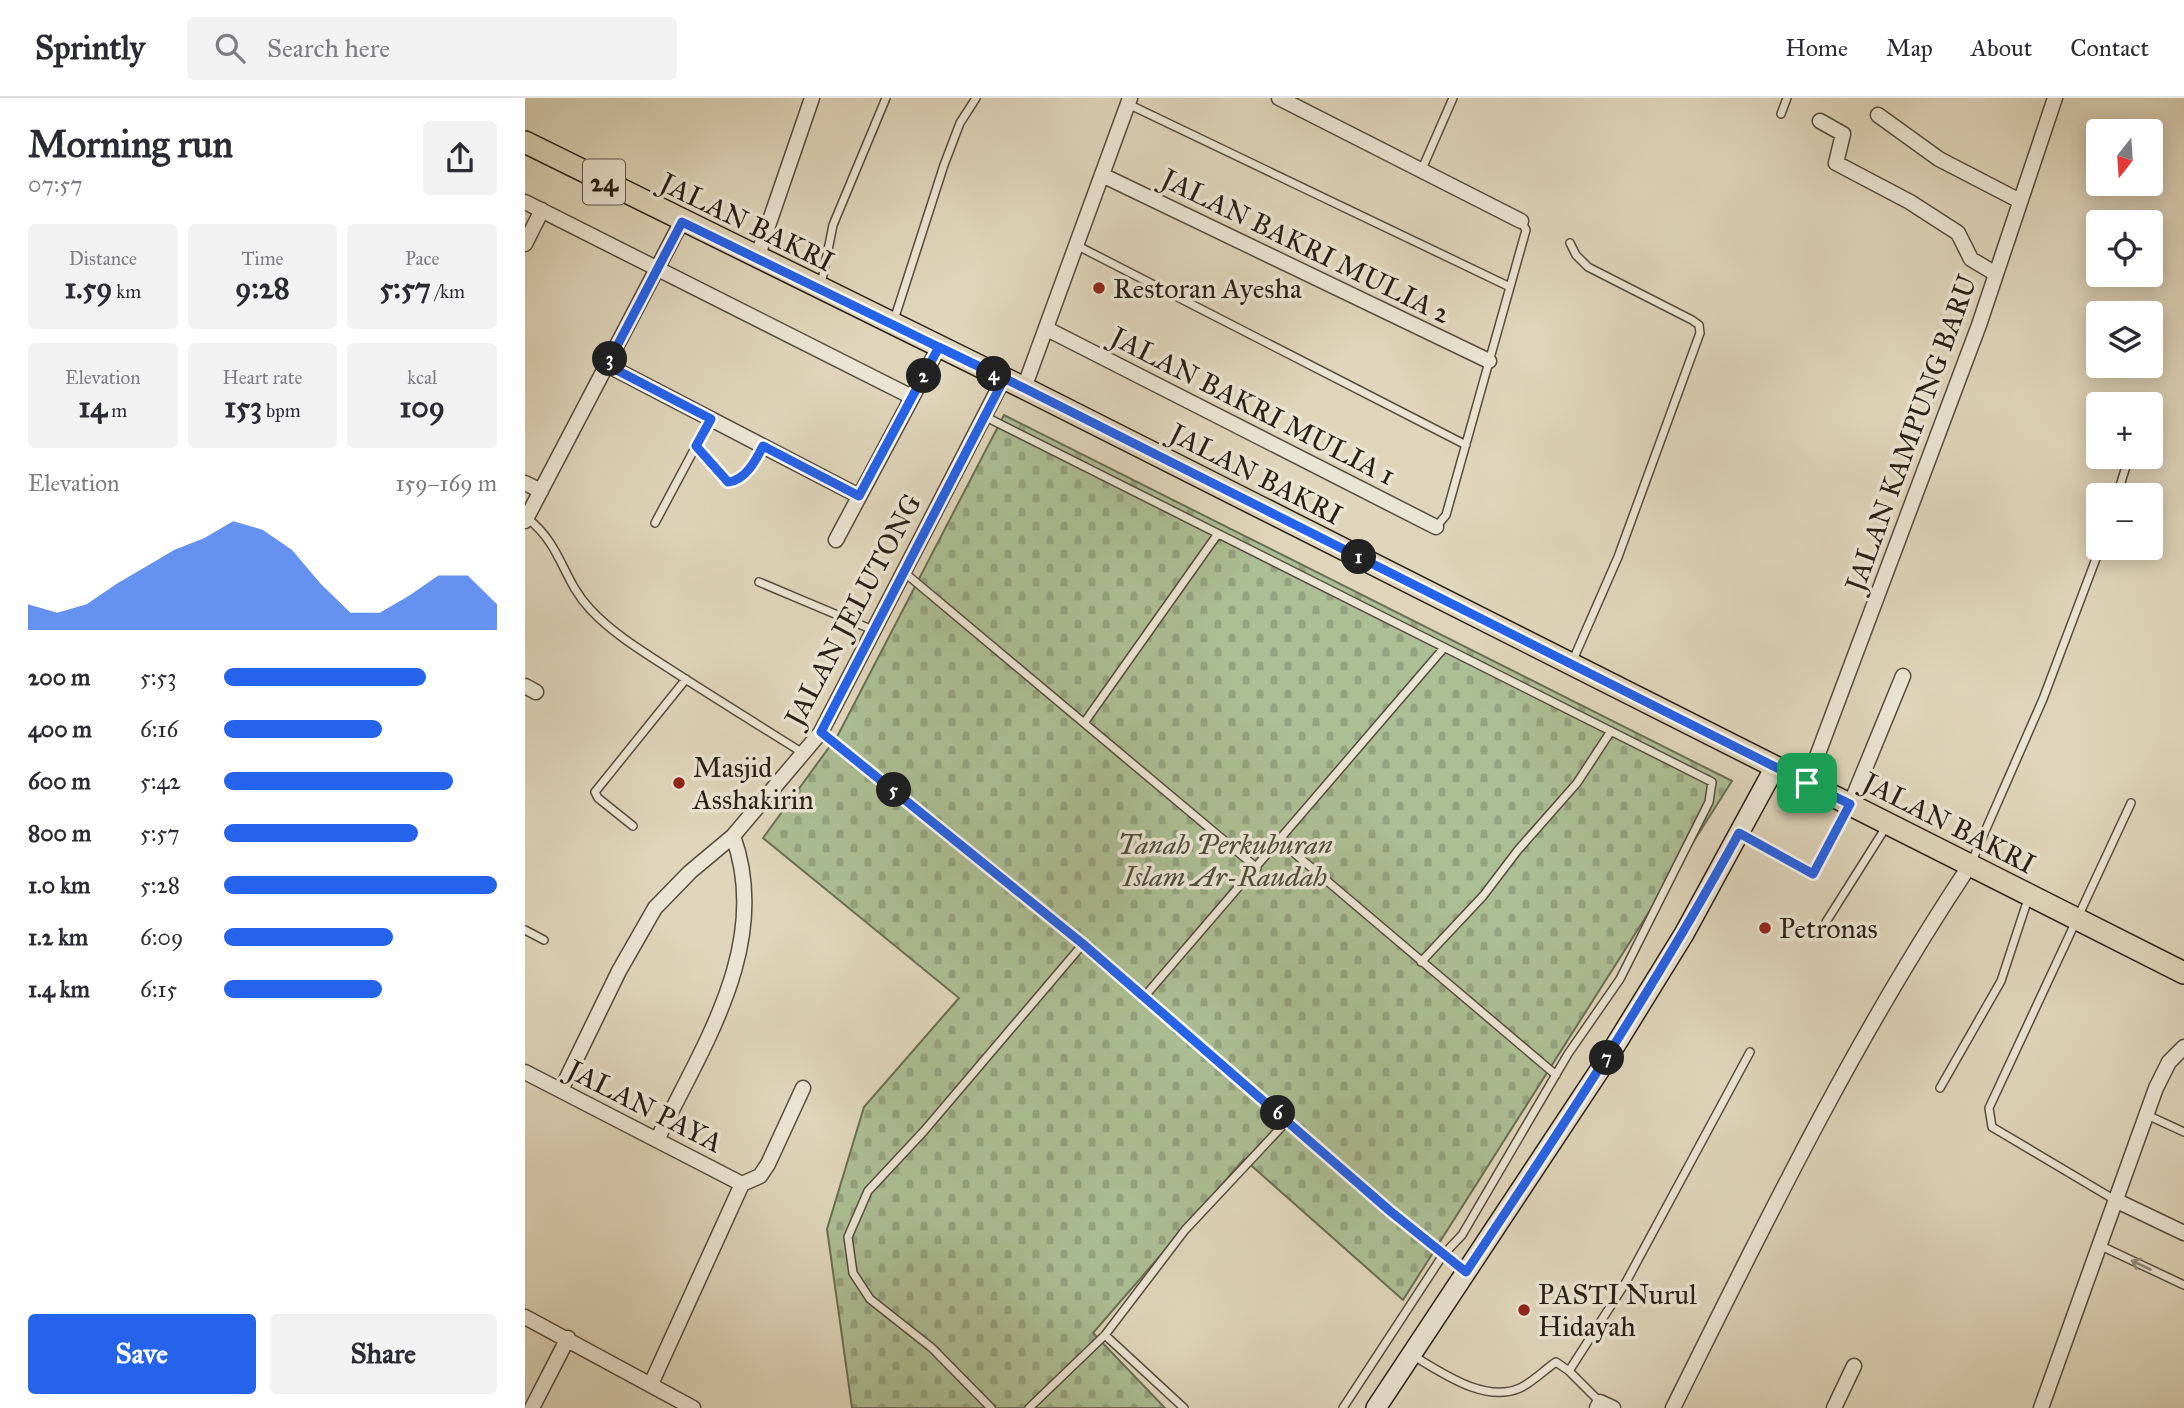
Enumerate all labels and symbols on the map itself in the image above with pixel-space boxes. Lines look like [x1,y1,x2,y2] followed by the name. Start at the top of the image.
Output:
[2086,119,2163,196] north arrow
[583,159,625,204] road number: 24
[1153,159,1456,331] street label: JALAN BAKRI MULIA 2
[652,164,840,279] street label: JALAN BAKRI
[1836,269,1985,599] street label: JALAN KAMPUNG BARU
[1113,271,1302,306] place label: Restoran Ayesha
[1091,280,1107,296] marker: Restoran Ayesha
[1105,320,1401,492] street label: JALAN BAKRI MULIA 1
[593,342,627,376] pin: 3
[977,356,1011,392] pin: 4
[907,358,941,394] pin: 2
[1164,416,1348,532] street label: JALAN BAKRI
[776,488,929,735] street label: JALAN JELUTONG
[1341,540,1377,574] pin: 1
[692,750,814,817] place label: Masjid Asshakirin
[1777,753,1837,813] pin
[1854,763,2041,882] street label: JALAN BAKRI
[877,772,911,808] pin: 5
[671,775,687,791] marker: Masjid Asshakirin
[1117,827,1333,894] park label: Tanah Perkuburan Islam Ar-Raudah
[1779,911,1878,946] place label: Petronas
[1757,920,1773,936] marker: Petronas
[1589,1040,1625,1076] pin: 7
[559,1051,729,1160] street label: JALAN PAYA
[1261,1096,1295,1130] pin: 6
[2131,1258,2153,1271] one-way arrow
[1538,1277,1697,1344] place label: PASTI Nurul Hidayah
[1516,1302,1532,1318] marker: PASTI Nurul Hidayah

